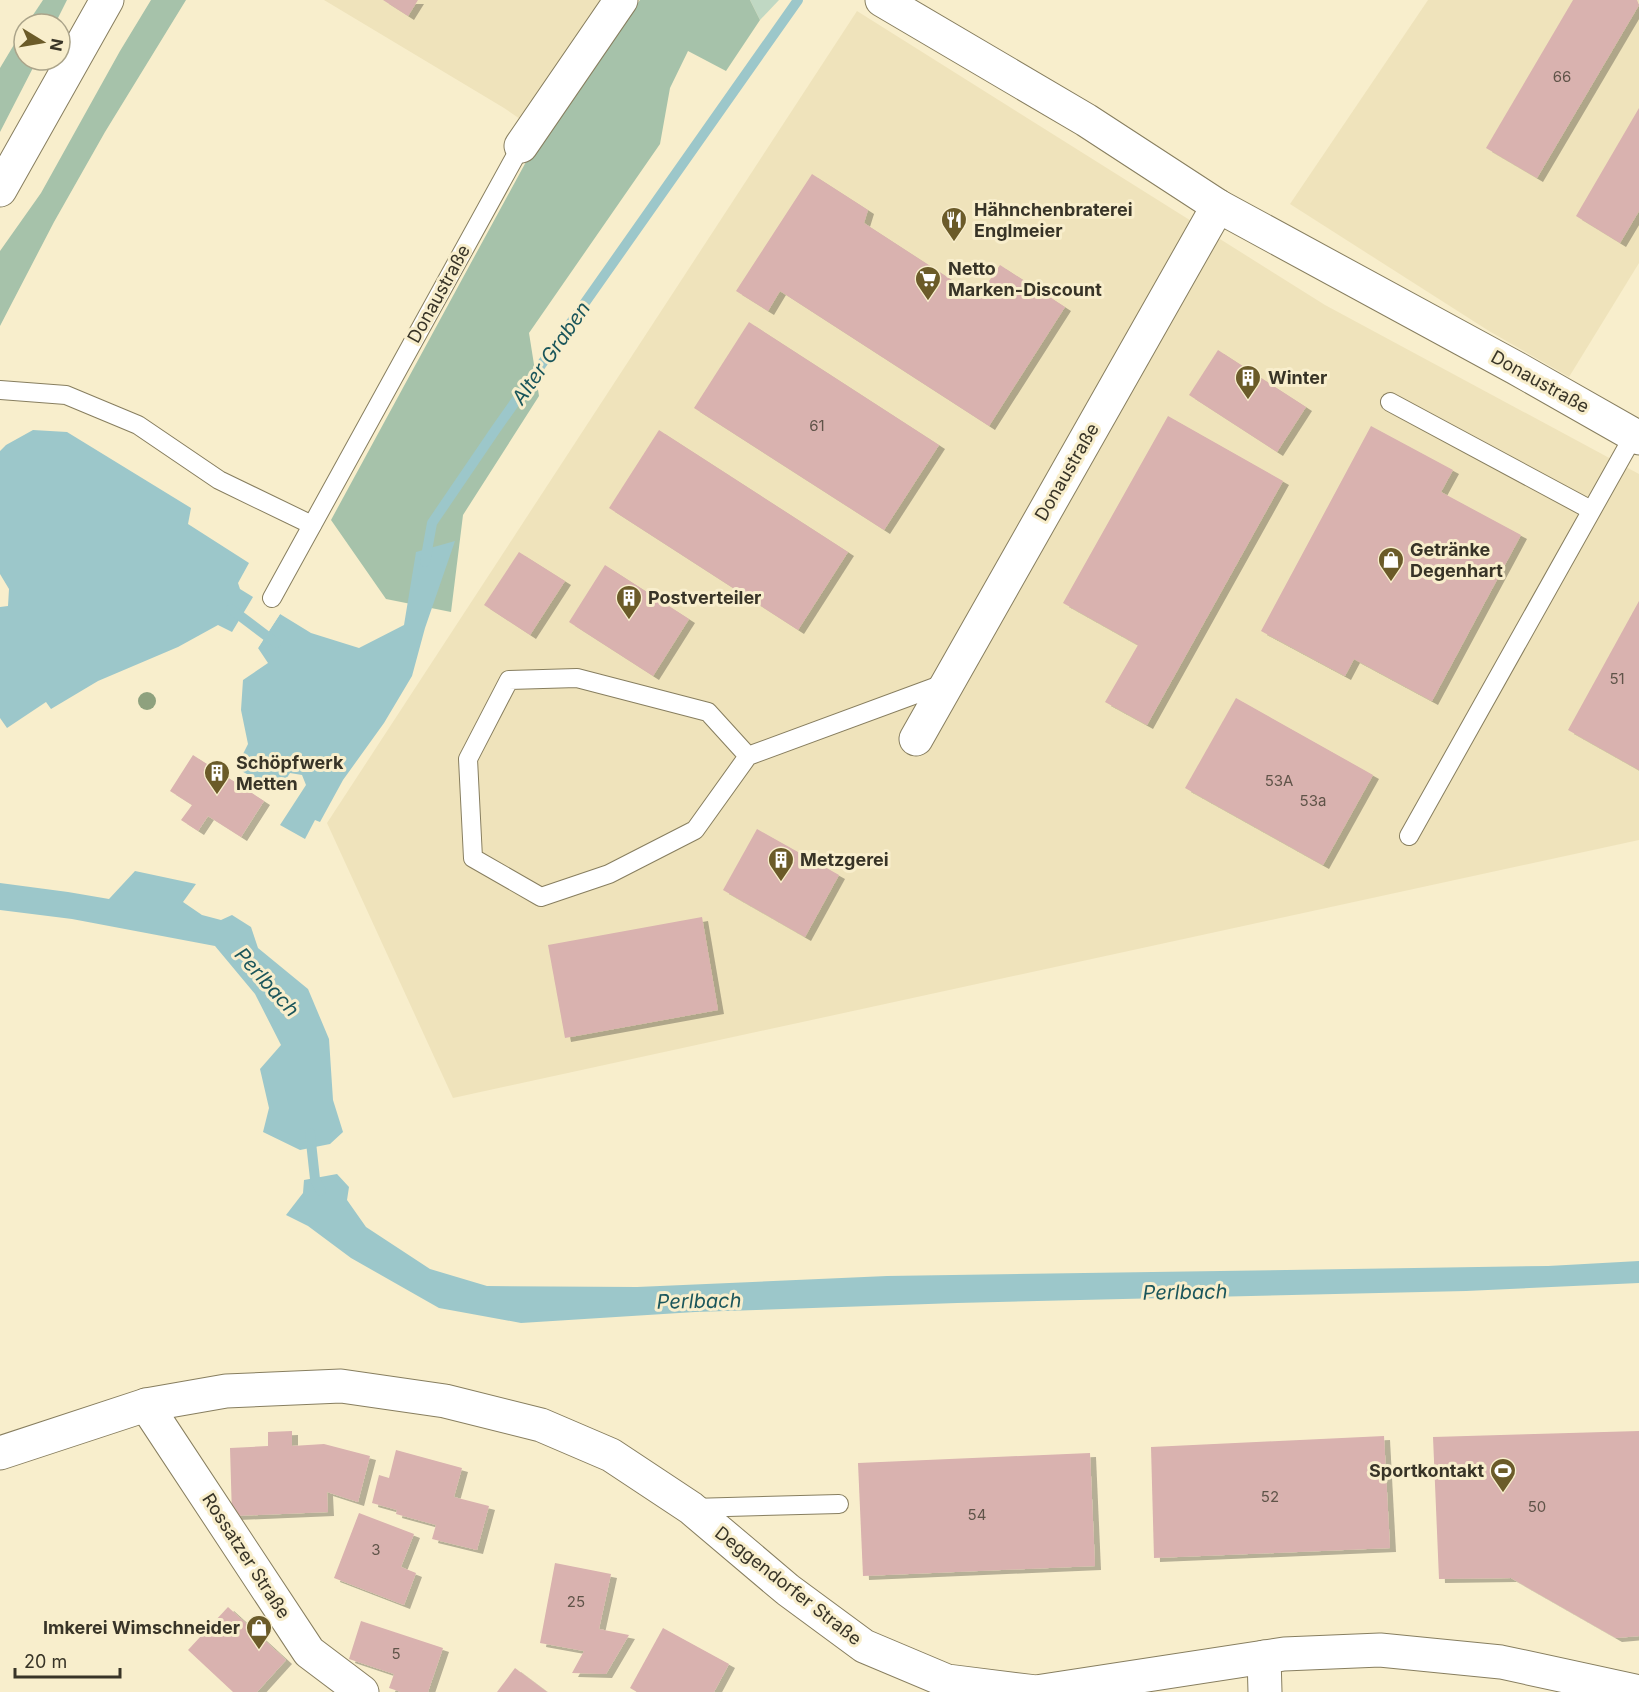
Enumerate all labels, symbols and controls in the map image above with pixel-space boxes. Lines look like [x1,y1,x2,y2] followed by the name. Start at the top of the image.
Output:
[12,12,72,72] north arrow
[46,37,68,53] text: N
[1553,67,1571,86] house number: 66
[974,199,1133,241] place label: Hähnchenbraterei Englmeier
[939,205,969,243] restaurant icon: Hähnchenbraterei Englmeier
[403,241,474,347] street label: Donaustraße
[948,258,1102,300] place label: Netto Marken-Discount
[913,264,943,302] supermarket icon: Netto Marken-Discount
[506,297,595,410] water label: Alter Graben
[1487,346,1593,417] street label: Donaustraße
[1233,363,1263,401] building icon: Winter
[1268,367,1327,388] place label: Winter
[809,416,825,435] house number: 61
[1030,419,1103,524] street label: Donaustraße
[1410,539,1503,581] place label: Getränke Degenhart
[1376,545,1406,583] shop icon: Getränke Degenhart
[614,583,644,621] building icon: Postverteiler
[648,587,761,608] place label: Postverteiler
[1609,669,1625,688] house number: 51
[236,752,344,794] place label: Schöpfwerk Metten
[202,758,232,796] building icon: Schöpfwerk Metten
[1265,771,1293,790] house number: 53A
[1300,791,1326,810] house number: 53a
[766,845,796,883] building icon: Metzgerei
[800,849,889,870] place label: Metzgerei
[230,943,304,1021] water label: Perlbach
[1142,1279,1228,1305] water label: Perlbach
[656,1288,742,1314] water label: Perlbach
[1488,1456,1518,1494] sports icon: Sportkontakt
[1369,1460,1484,1481] place label: Sportkontakt
[1261,1487,1279,1506] house number: 52
[198,1489,295,1622] street label: Rossatzer Straße
[1528,1497,1546,1516] house number: 50
[968,1505,986,1524] house number: 54
[711,1522,866,1649] street label: Deggendorfer Straße
[371,1540,381,1559] house number: 3
[567,1592,585,1611] house number: 25
[244,1613,274,1651] shop icon: Imkerei Wimschneider
[43,1617,240,1638] place label: Imkerei Wimschneider
[15,1641,120,1679] scale bar
[391,1644,401,1663] house number: 5
[24,1651,67,1672] text: 20 m

